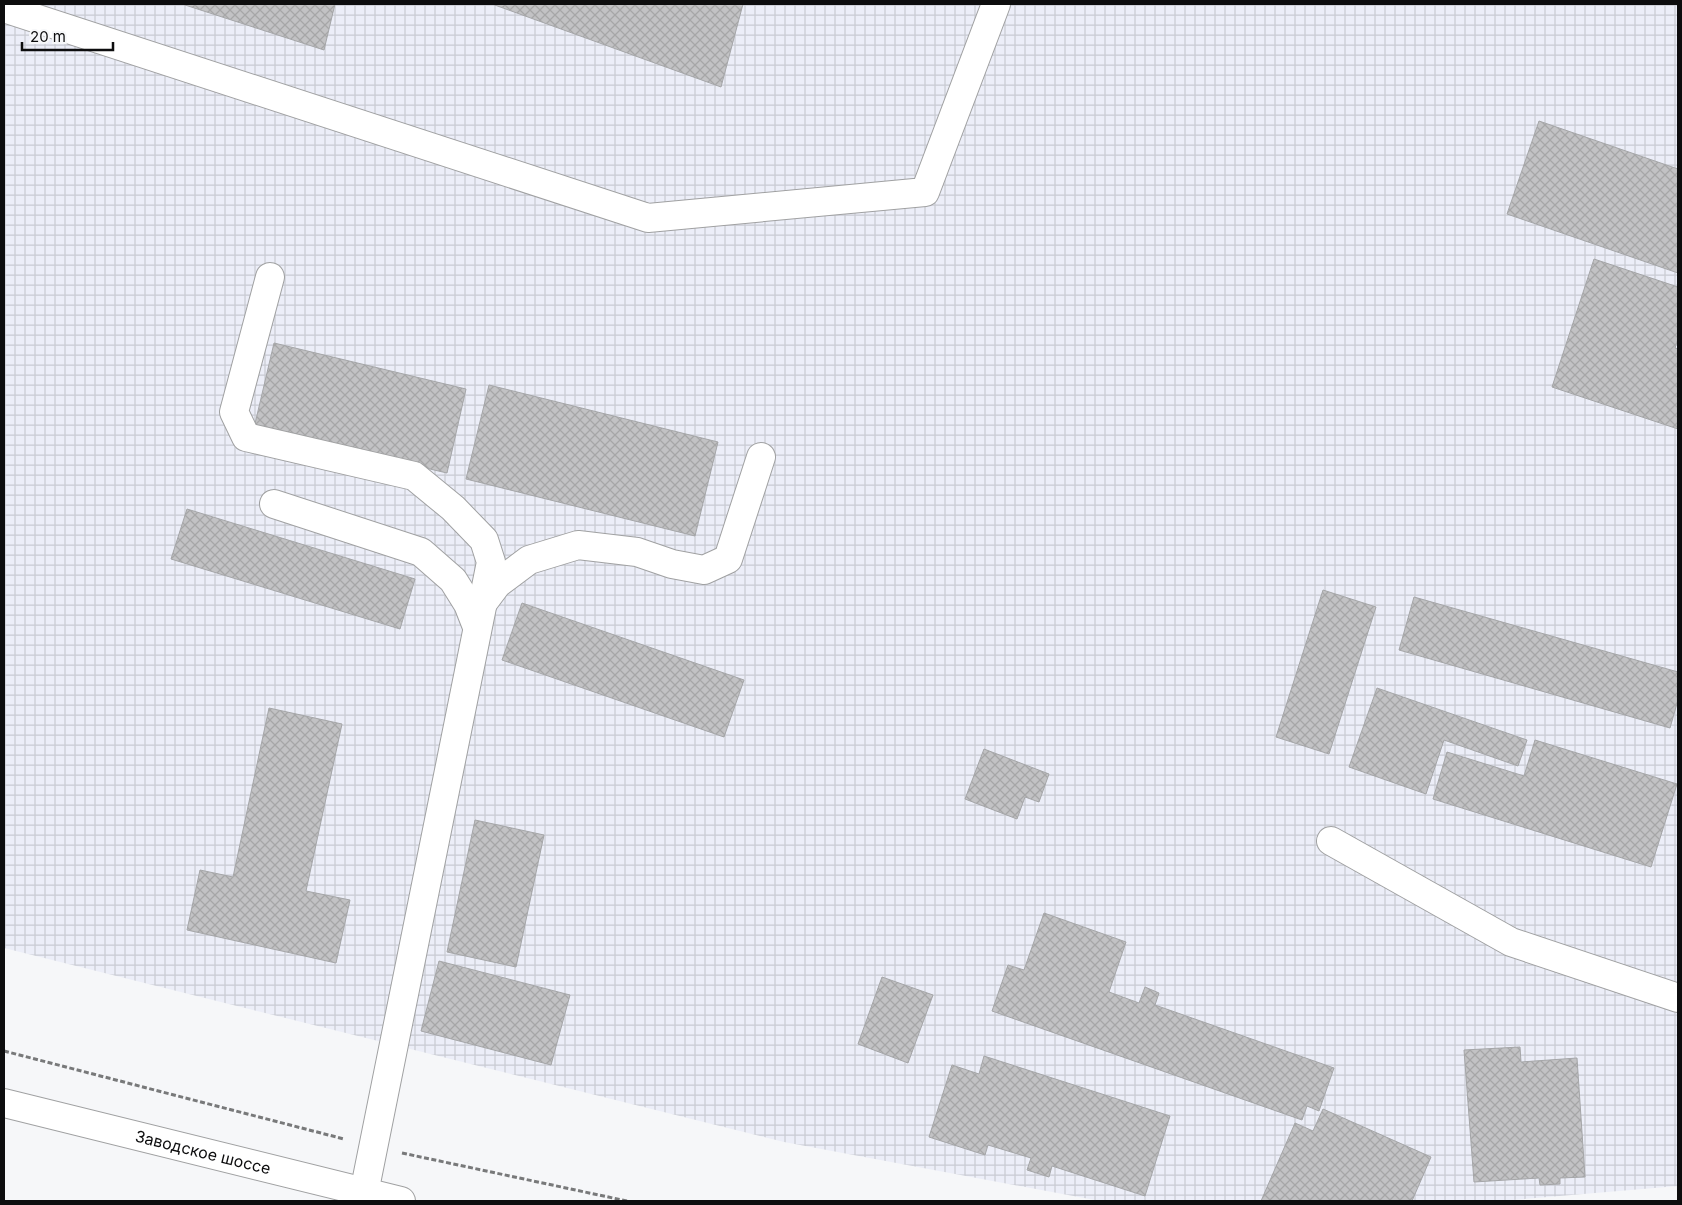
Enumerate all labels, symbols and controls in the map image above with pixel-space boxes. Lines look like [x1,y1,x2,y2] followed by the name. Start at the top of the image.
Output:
[22,20,114,52] scale bar
[30,27,66,46] text: 20 m
[133,1126,273,1178] street label: Заводское шоссе

